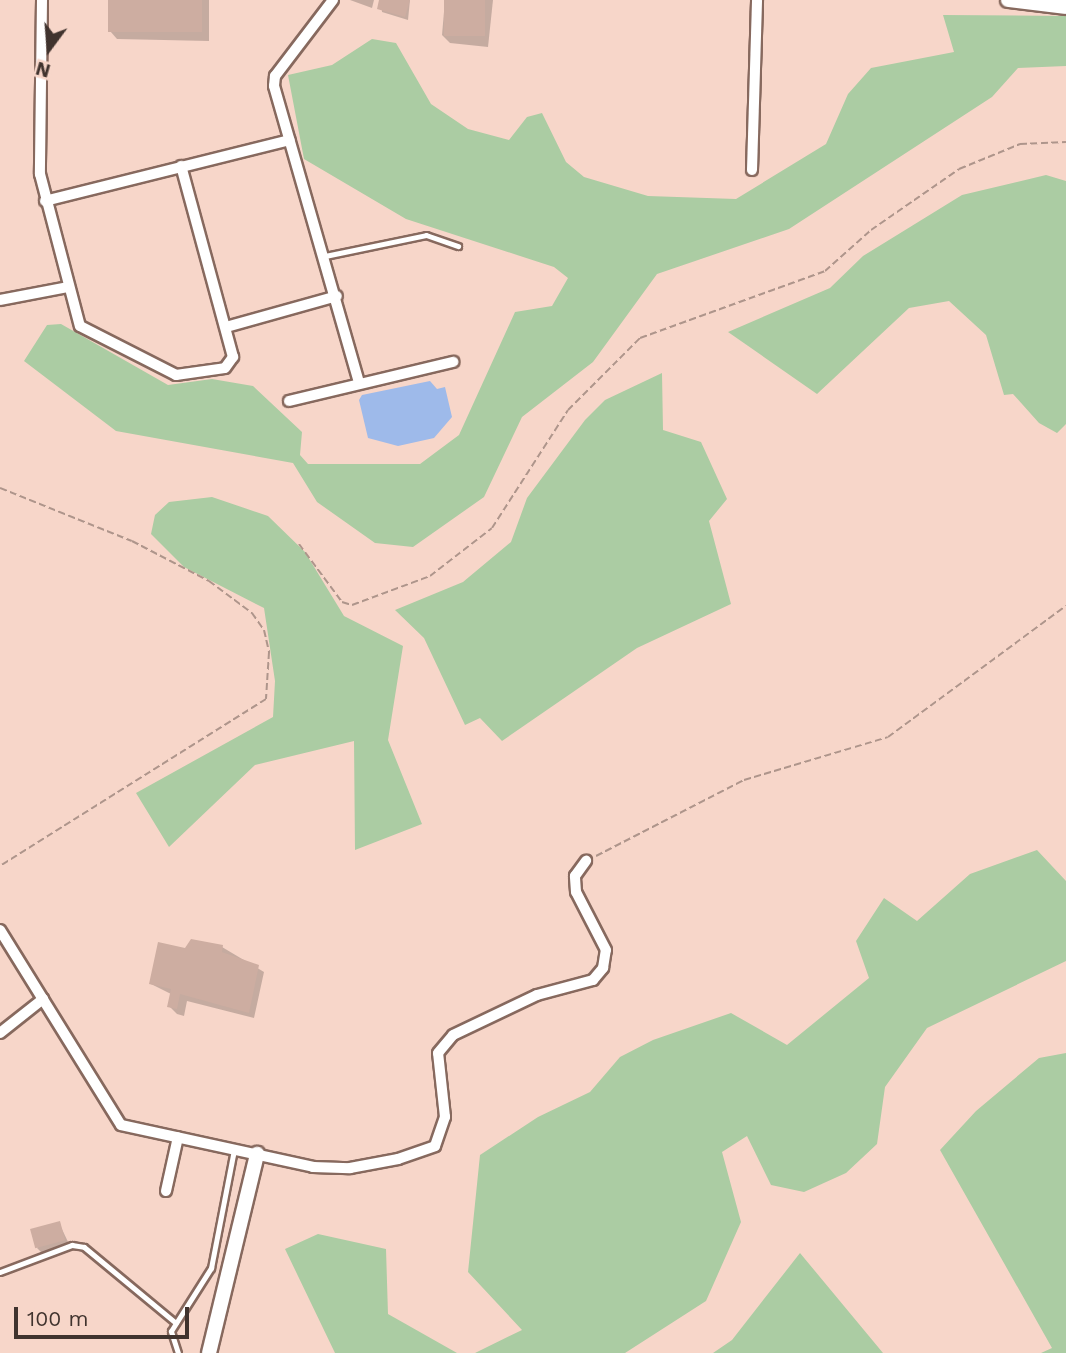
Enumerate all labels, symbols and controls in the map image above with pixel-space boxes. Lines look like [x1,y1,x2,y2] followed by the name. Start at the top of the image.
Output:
[14,14,84,84] north arrow
[33,57,53,83] text: N
[18,1294,192,1338] scale bar
[27,1306,89,1331] text: 100 m

